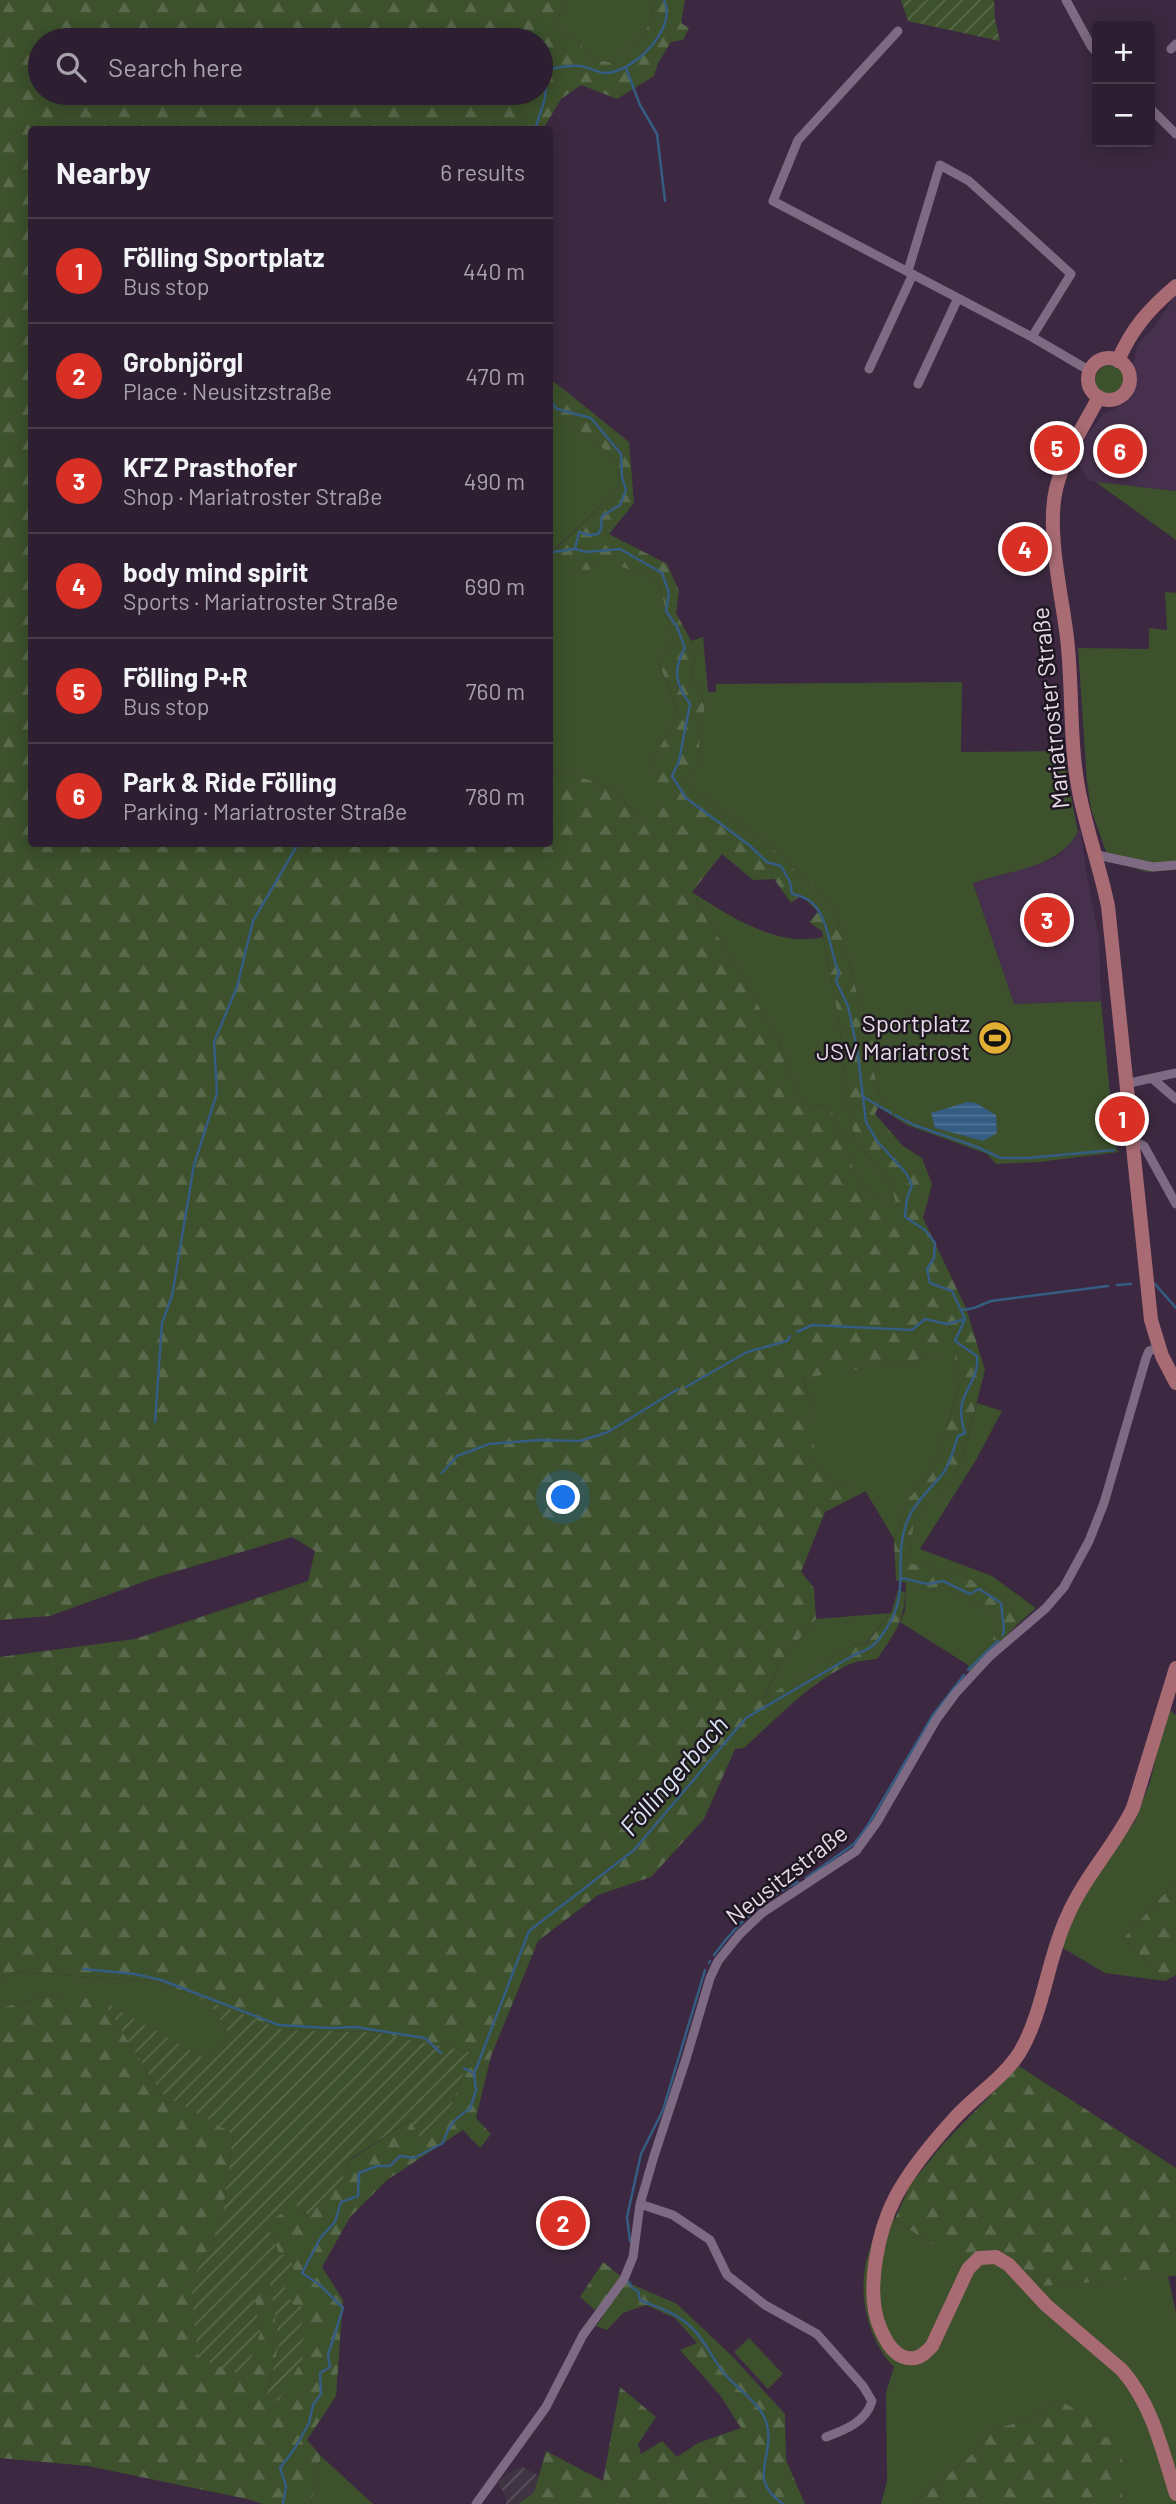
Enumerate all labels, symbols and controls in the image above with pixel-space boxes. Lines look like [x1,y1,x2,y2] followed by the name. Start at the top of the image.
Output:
[1092,21,1155,147] map controls
[1092,21,1155,84] button: +
[28,28,553,105] search box
[52,48,90,86] icon: search
[108,51,243,82] text: Search here
[1092,84,1155,147] button: −
[56,154,151,190] text: Nearby
[440,158,525,186] text: 6 results
[123,241,325,272] text: Fölling Sportplatz
[75,257,83,285] text: 1
[463,257,525,285] text: 440 m
[123,272,209,300] text: Bus stop
[123,346,243,377] text: Grobnjörgl
[73,362,85,390] text: 2
[466,362,525,390] text: 470 m
[123,377,332,405] text: Place · Neusitzstraße
[1034,422,1080,474] pin: 5
[1097,425,1143,477] pin: 6
[123,451,297,482] text: KFZ Prasthofer
[73,467,85,495] text: 3
[464,467,525,495] text: 490 m
[123,482,382,510] text: Shop · Mariatroster Straße
[1002,523,1048,575] pin: 4
[123,556,308,587] text: body mind spirit
[72,572,86,600] text: 4
[465,572,525,600] text: 690 m
[123,587,398,615] text: Sports · Mariatroster Straße
[1024,606,1075,811] street label: Mariatroster Straße
[123,661,248,692] text: Fölling P+R
[73,677,85,705] text: 5
[466,677,525,705] text: 760 m
[123,692,209,720] text: Bus stop
[123,766,337,797] text: Park & Ride Fölling
[73,782,85,810] text: 6
[466,782,525,810] text: 780 m
[123,797,407,825] text: Parking · Mariatroster Straße
[1024,894,1070,946] pin: 3
[816,1008,970,1065] place label: Sportplatz JSV Mariatrost
[976,1019,1014,1057] sports icon: Sportplatz JSV Mariatrost
[1099,1093,1145,1145] pin: 1
[546,1480,580,1514] your location
[612,1709,733,1841] water label: Föllingerbach
[719,1817,853,1930] street label: Neusitzstraße
[540,2197,586,2249] pin: 2

